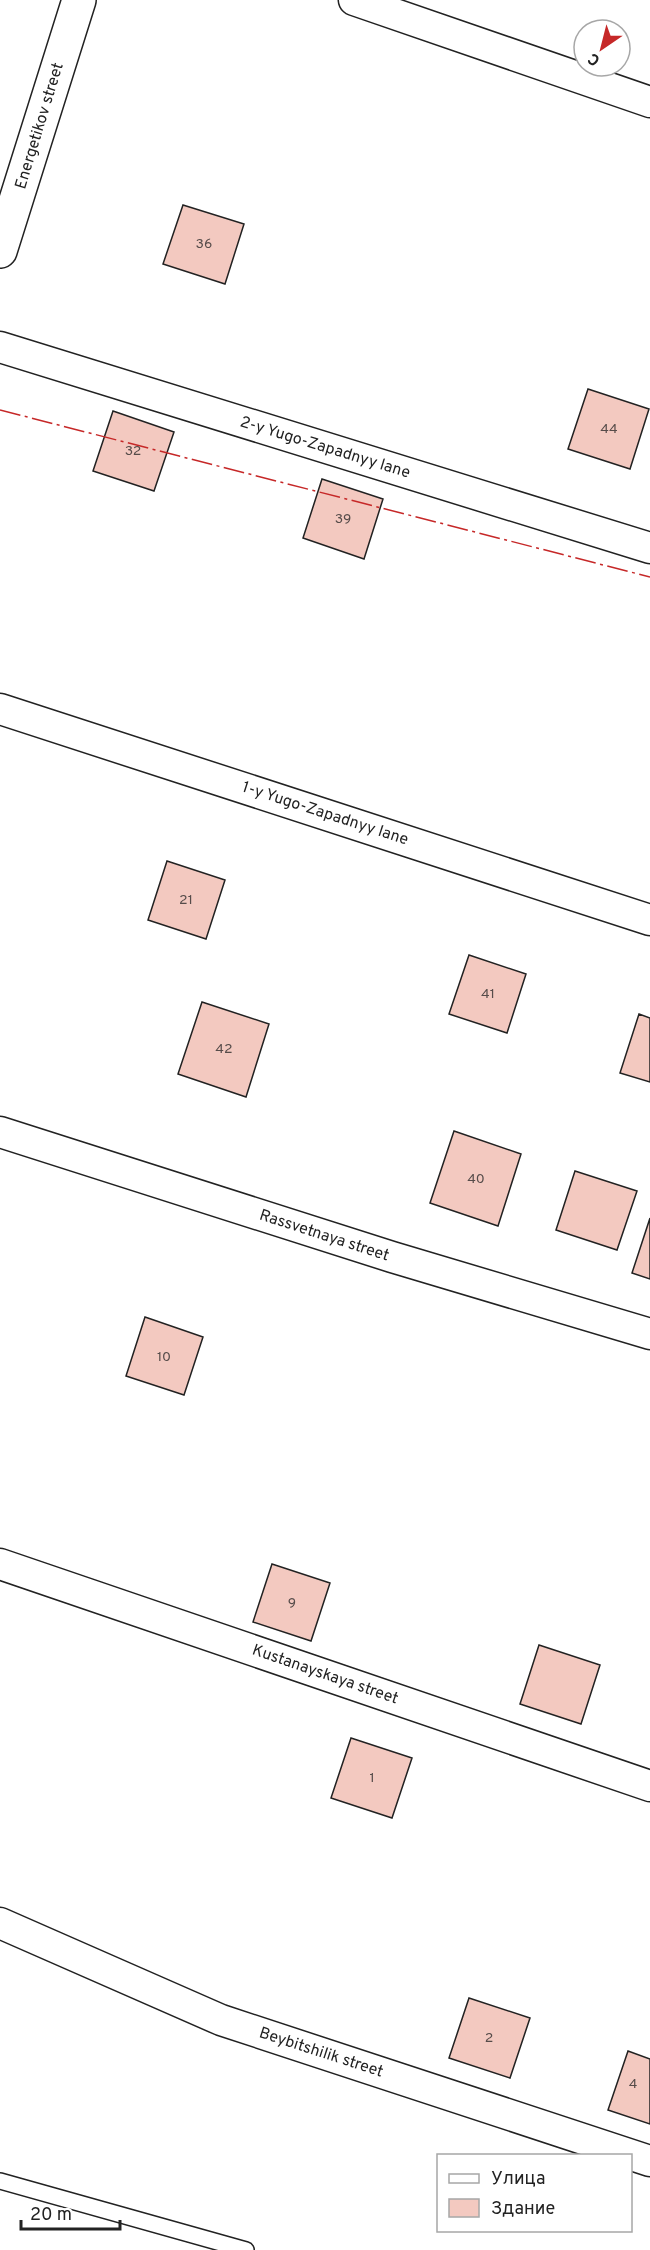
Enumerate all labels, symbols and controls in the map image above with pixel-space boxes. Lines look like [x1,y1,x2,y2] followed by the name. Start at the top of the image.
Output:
[572,18,632,78] north arrow
[585,48,604,70] text: С
[11,60,69,192] street label: Energetikov street
[196,236,212,253] house number: 36
[237,413,413,483] street label: 2-y Yugo-Zapadnyy lane
[600,421,618,438] house number: 44
[125,443,141,460] house number: 32
[335,511,351,528] house number: 39
[239,778,411,850] street label: 1-y Yugo-Zapadnyy lane
[179,892,193,909] house number: 21
[481,986,495,1003] house number: 41
[215,1041,233,1058] house number: 42
[467,1171,485,1188] house number: 40
[257,1206,391,1266] street label: Rassvetnaya street
[157,1349,171,1366] house number: 10
[288,1595,296,1612] house number: 9
[249,1641,401,1709] street label: Kustanayskaya street
[369,1770,375,1787] house number: 1
[256,2023,386,2083] street label: Beybitshilik street
[485,2030,493,2047] house number: 2
[629,2076,637,2093] house number: 4
[437,2154,632,2232] legend
[491,2168,545,2191] text: Улица
[21,2193,120,2231] scale bar
[491,2198,555,2221] text: Здание
[30,2204,72,2227] text: 20 m

